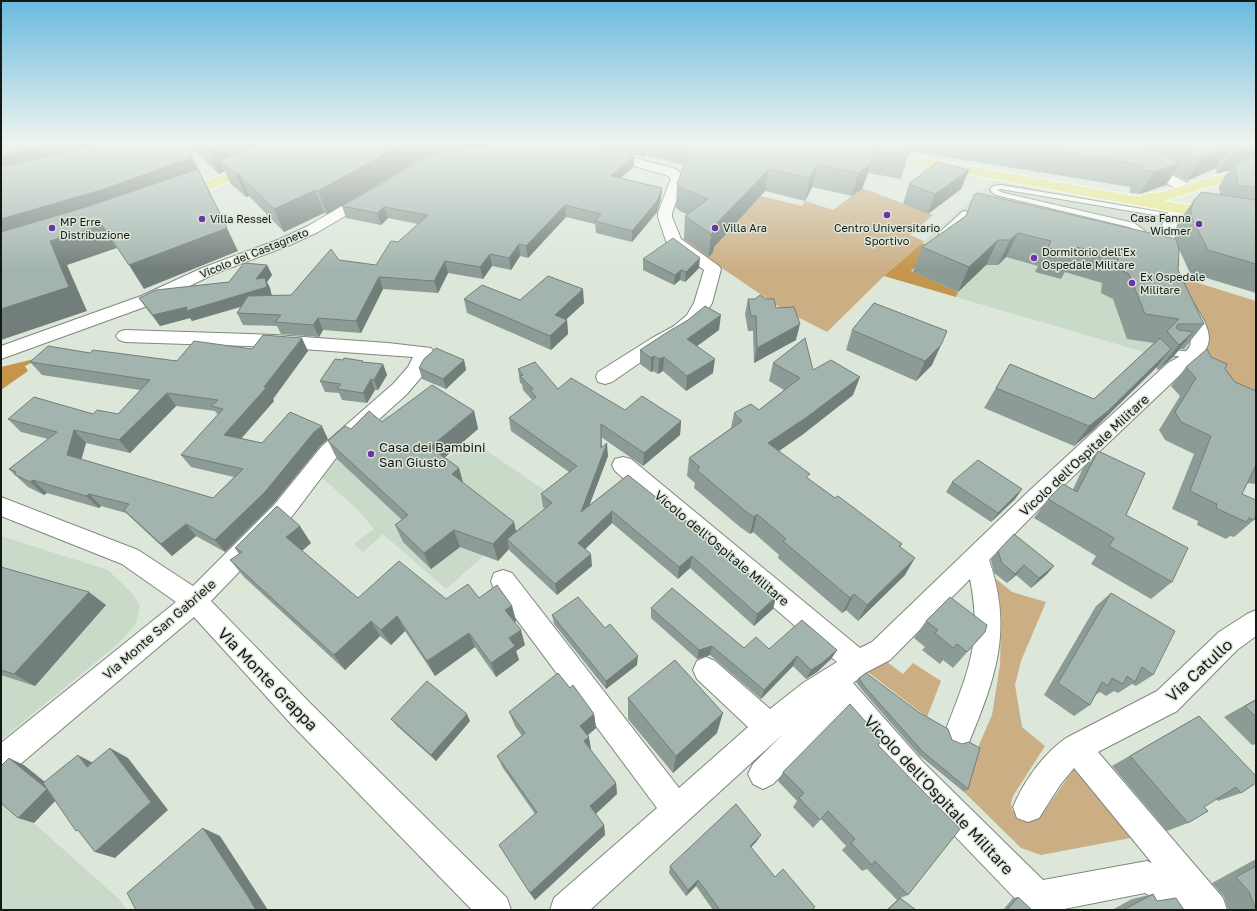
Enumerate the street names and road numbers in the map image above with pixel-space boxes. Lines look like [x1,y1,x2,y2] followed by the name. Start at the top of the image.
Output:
[198,225,310,280] street label: Vicolo del Castagneto
[1016,391,1152,519] street label: Vicolo dell'Ospitale Militare
[651,487,793,609] street label: Vicolo dell'Ospitale Militare
[99,575,219,683] street label: Via Monte San Gabriele
[214,623,322,735] street label: Via Monte Grappa
[1162,634,1236,706] street label: Via Catullo
[860,711,1018,879] street label: Vicolo dell'Ospitale Militare

